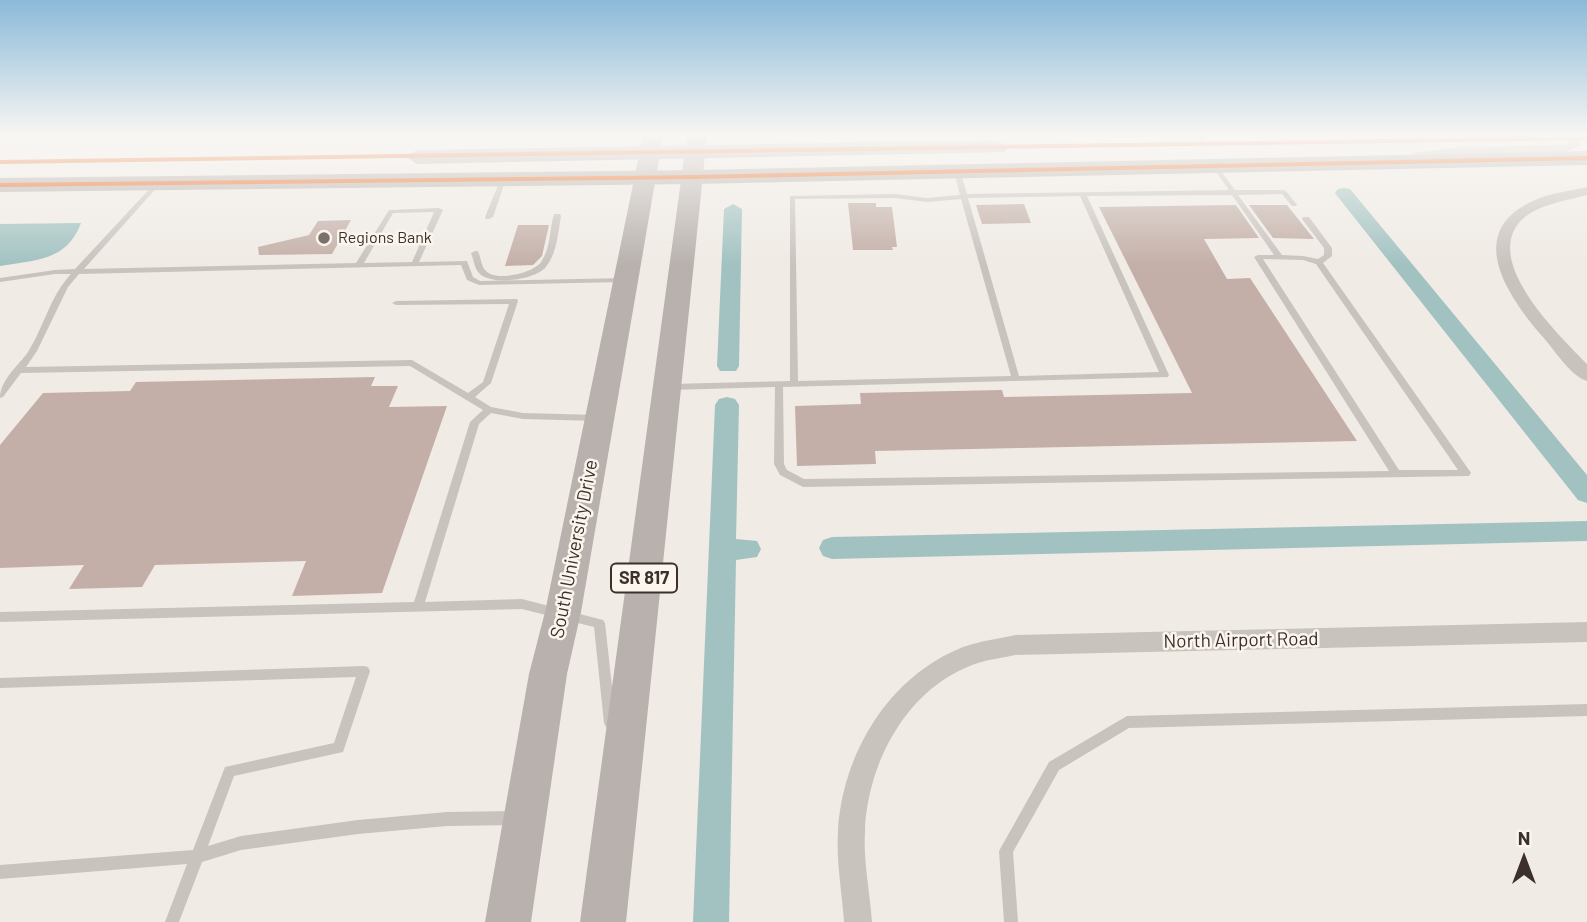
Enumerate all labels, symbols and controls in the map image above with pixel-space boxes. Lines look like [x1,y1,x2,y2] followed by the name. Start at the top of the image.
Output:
[338,228,432,248] place label: Regions Bank
[316,230,332,246] marker: Regions Bank
[545,458,603,640] street label: South University Drive
[611,564,677,592] road number: SR 817
[1163,627,1319,653] street label: North Airport Road
[1489,824,1559,894] north arrow
[1518,826,1530,849] text: N

